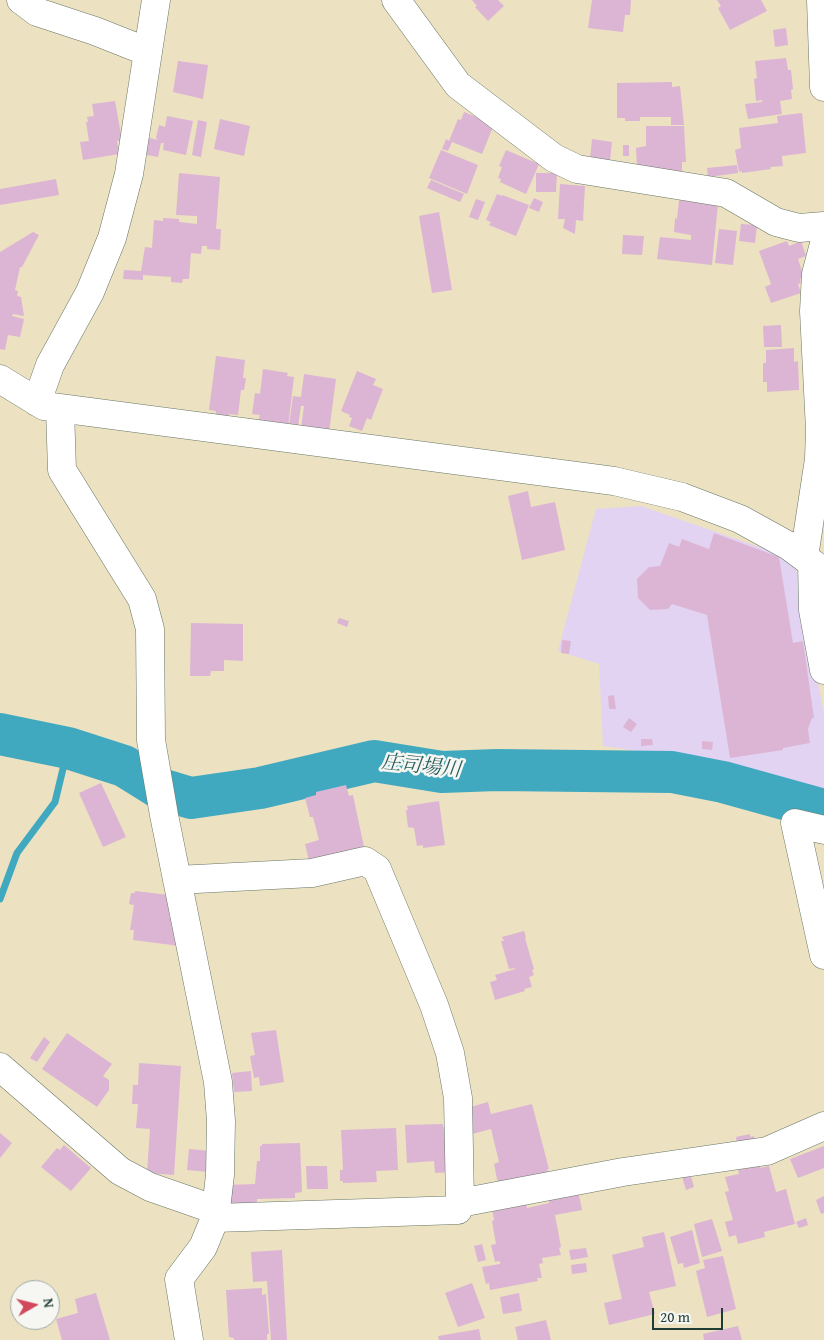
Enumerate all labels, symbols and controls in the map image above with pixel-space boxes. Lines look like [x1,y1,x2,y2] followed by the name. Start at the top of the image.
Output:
[380,751,462,783] water label: 庄司場川
[10,1280,60,1330] north arrow
[38,1297,59,1309] text: N
[654,1298,725,1330] scale bar
[660,1306,690,1327] text: 20 m

